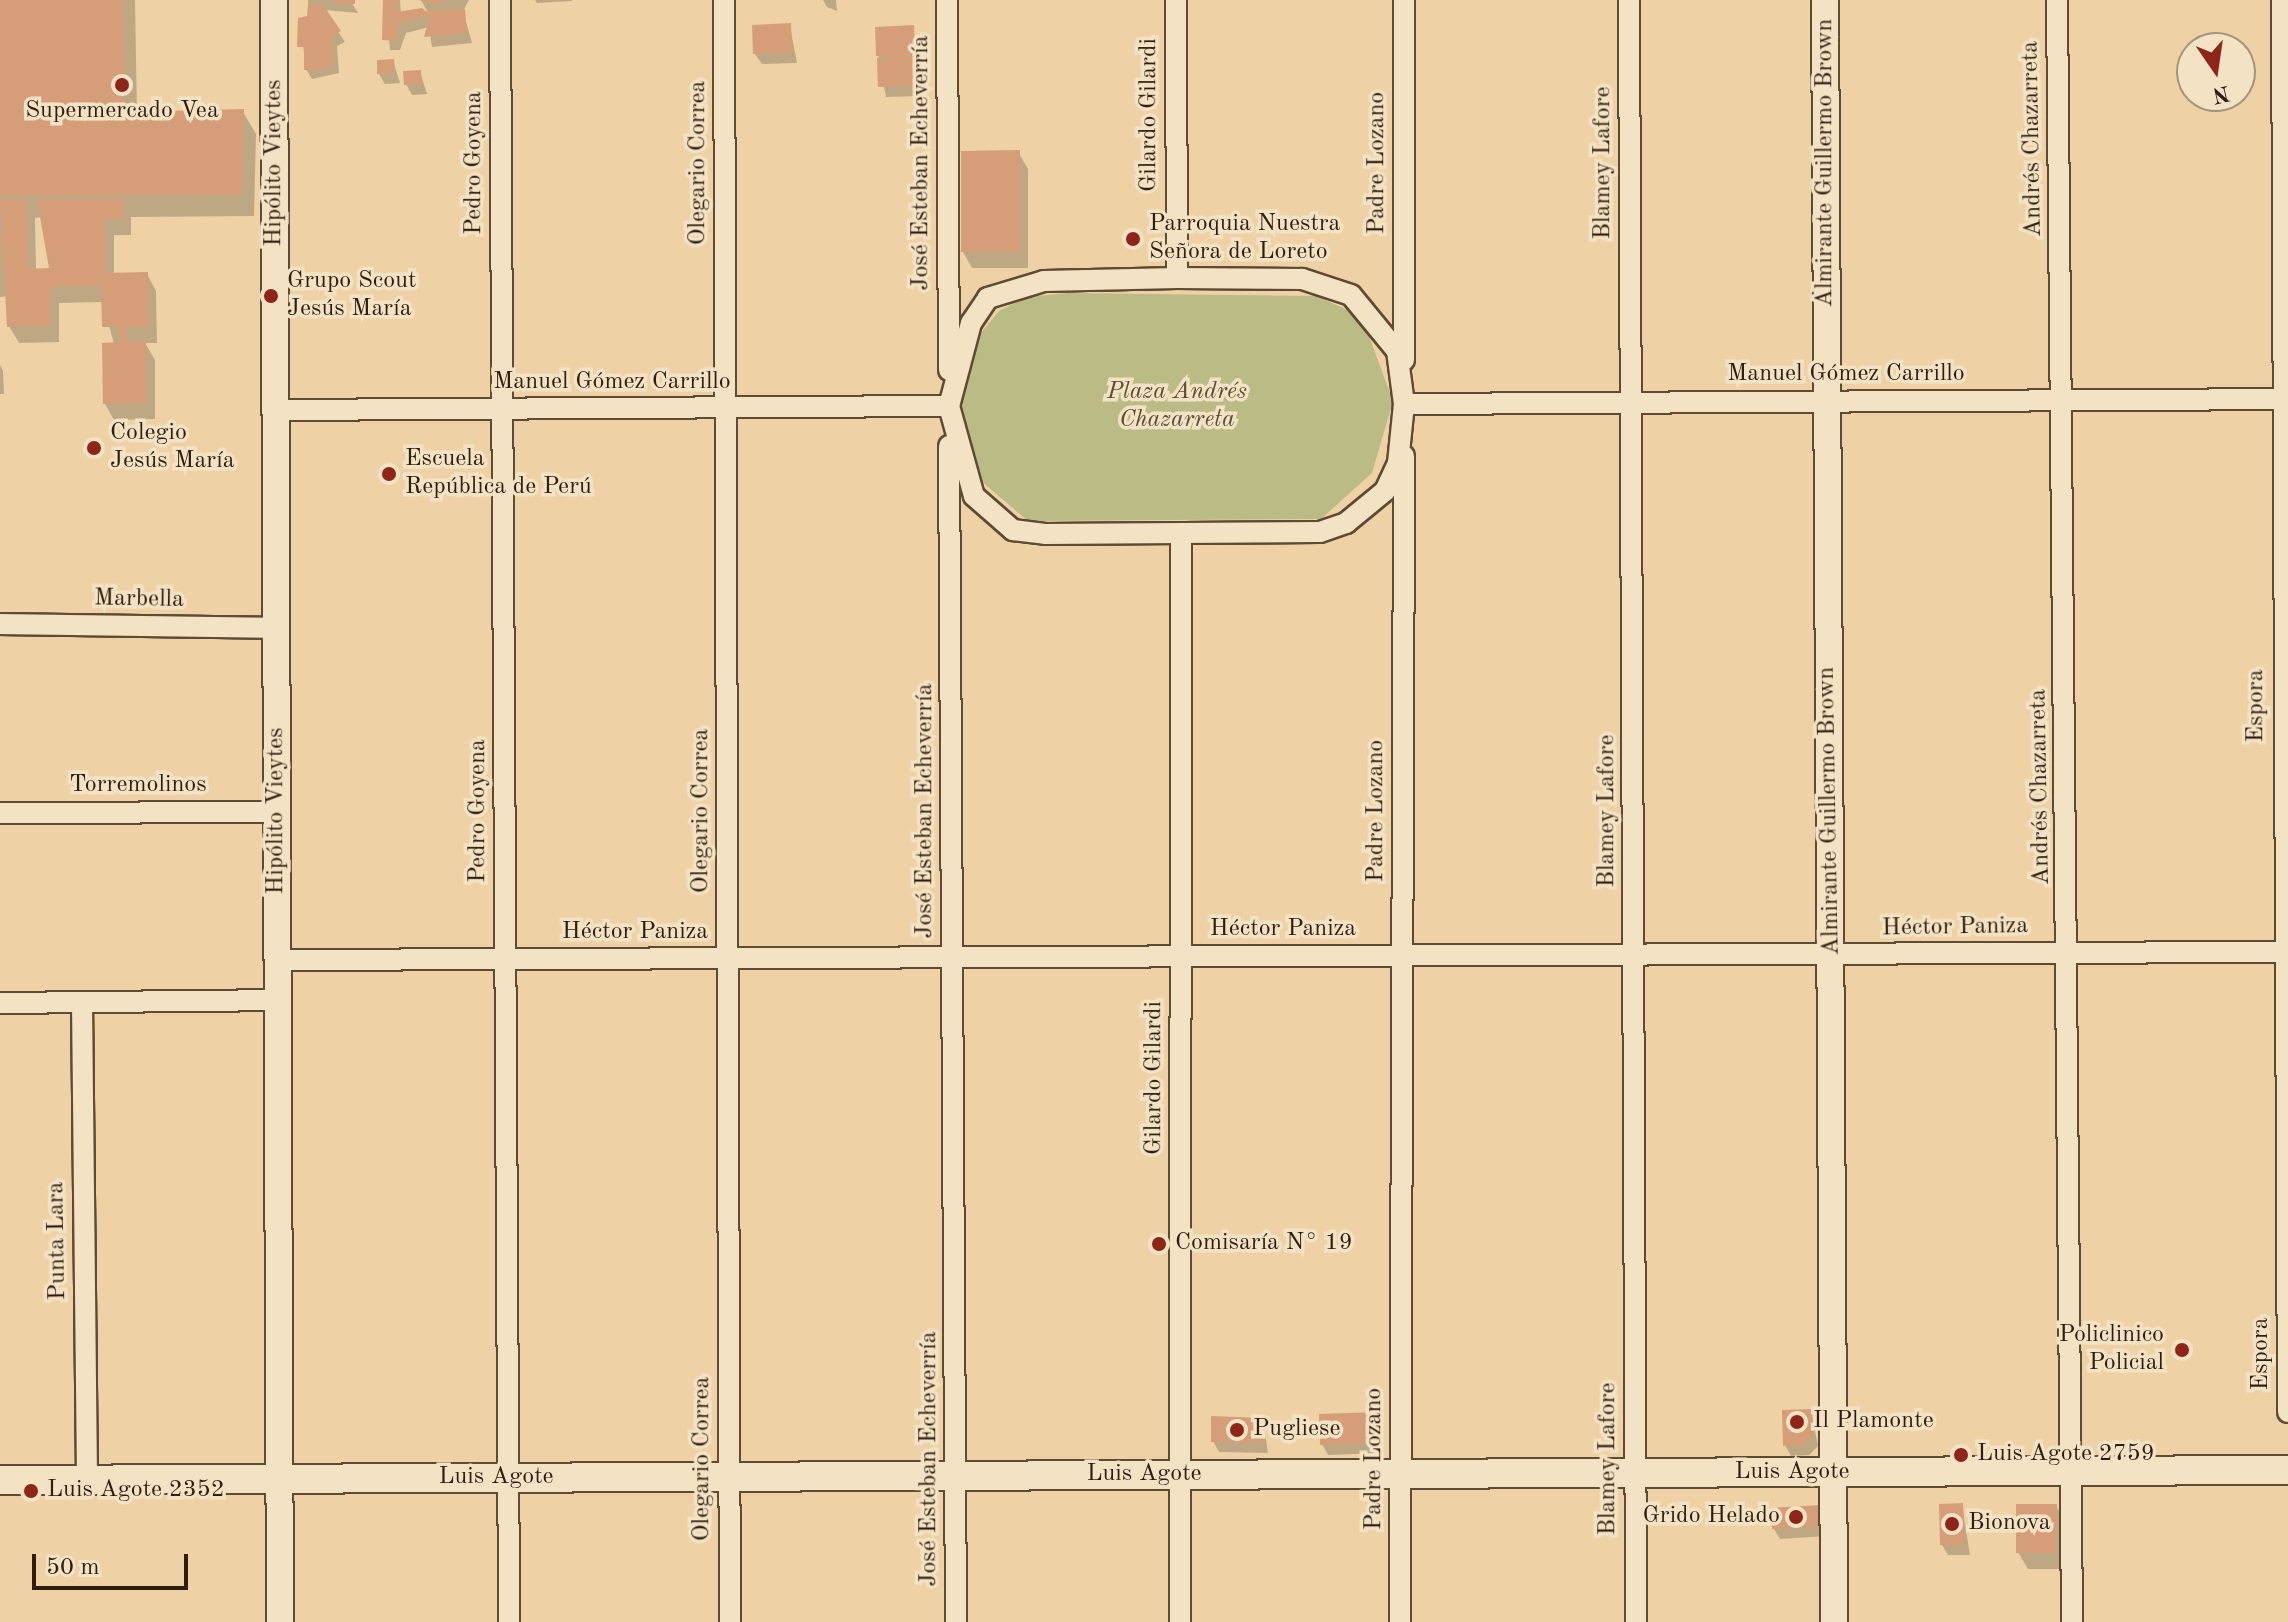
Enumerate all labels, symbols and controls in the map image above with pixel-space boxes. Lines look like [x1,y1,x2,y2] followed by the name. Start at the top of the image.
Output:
[1812,19,1840,307] street label: Almirante Guillermo Brown
[2176,32,2256,112] north arrow
[908,35,936,291] street label: José Esteban Echeverría
[1136,38,1164,192] street label: Gilardo Gilardi
[2017,41,2049,237] street label: Andrés Chazarreta
[113,76,131,94] marker: Supermercado Vea
[261,79,289,247] street label: Hipólito Vieytes
[685,81,713,245] street label: Olegario Correa
[2210,81,2232,106] text: N
[1590,86,1618,240] street label: Blamey Lafore
[461,91,489,235] street label: Pedro Goyena
[1364,92,1392,234] street label: Padre Lozano
[25,98,219,126] place label: Supermercado Vea
[1149,211,1340,267] place label: Parroquia Nuestra Señora de Loreto
[1124,230,1142,248] marker: Parroquia Nuestra Señora de Loreto
[287,268,416,324] place label: Grupo Scout Jesús María
[262,287,280,305] marker: Grupo Scout Jesús María
[1727,361,1965,389] street label: Manuel Gómez Carrillo
[493,369,731,397] street label: Manuel Gómez Carrillo
[1107,379,1247,435] park label: Plaza Andrés Chazarreta
[110,420,235,476] place label: Colegio Jesús María
[85,439,103,457] marker: Colegio Jesús María
[405,446,592,502] place label: Escuela República de Perú
[380,465,398,483] marker: Escuela República de Perú
[94,585,184,615] street label: Marbella
[1813,666,1847,956] street label: Almirante Guillermo Brown
[2243,669,2271,743] street label: Espora
[912,683,940,939] street label: José Esteban Echeverría
[2025,689,2057,885] street label: Andrés Chazarreta
[263,727,291,895] street label: Hipólito Vieytes
[688,729,716,893] street label: Olegario Correa
[1594,734,1622,888] street label: Blamey Lafore
[465,739,493,883] street label: Pedro Goyena
[1363,740,1391,882] street label: Padre Lozano
[69,772,207,800] street label: Torremolinos
[1882,912,2028,944] street label: Héctor Paniza
[1210,916,1356,944] street label: Héctor Paniza
[562,919,708,947] street label: Héctor Paniza
[1141,1001,1169,1155] street label: Gilardo Gilardi
[43,1181,73,1301] street label: Punta Lara
[1175,1230,1353,1258] place label: Comisaría N° 19
[1150,1235,1168,1253] marker: Comisaría N° 19
[2248,1317,2276,1391] street label: Espora
[2059,1322,2164,1378] place label: Policlinico Policial
[916,1331,944,1587] street label: José Esteban Echeverría
[2171,1339,2193,1361] marker: Policlinico Policial
[689,1377,717,1541] street label: Olegario Correa
[1595,1382,1623,1536] street label: Blamey Lafore
[1361,1388,1389,1530] street label: Padre Lozano
[1813,1408,1934,1436] place label: Il Plamonte
[1788,1413,1806,1431] marker: Il Plamonte
[1253,1416,1341,1444] place label: Pugliese
[1228,1421,1246,1439] marker: Pugliese
[1977,1441,2155,1469] place label: Luis Agote 2759
[1952,1446,1970,1464] marker: Luis Agote 2759
[1734,1459,1850,1487] street label: Luis Agote
[1086,1461,1202,1489] street label: Luis Agote
[438,1464,554,1492] street label: Luis Agote
[47,1477,225,1505] place label: Luis Agote 2352
[22,1482,40,1500] marker: Luis Agote 2352
[1643,1503,1780,1531] place label: Grido Helado
[1787,1508,1805,1526] marker: Grido Helado
[1968,1510,2051,1538] place label: Bionova
[1943,1515,1961,1533] marker: Bionova
[36,1538,192,1588] scale bar
[46,1556,100,1580] text: 50 m

